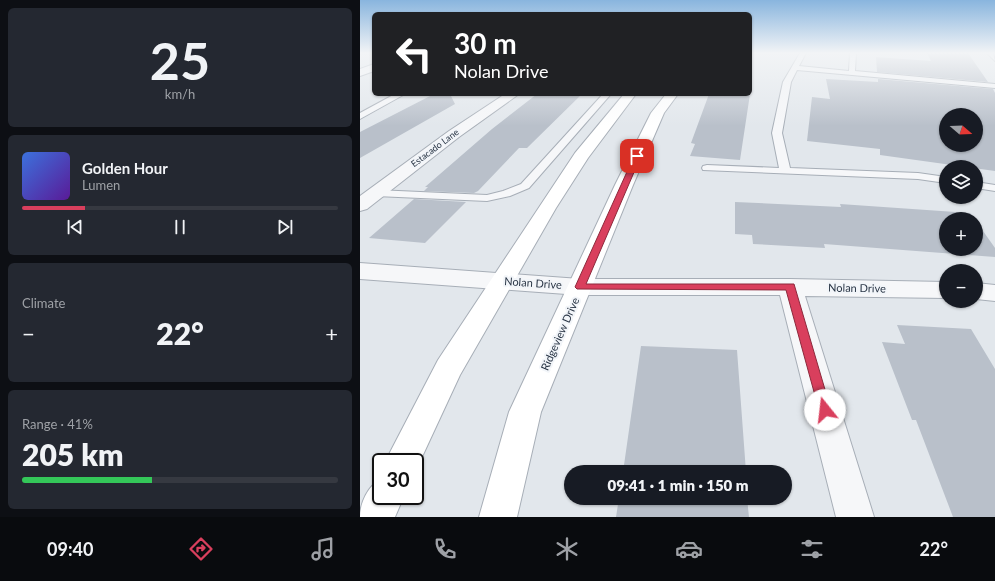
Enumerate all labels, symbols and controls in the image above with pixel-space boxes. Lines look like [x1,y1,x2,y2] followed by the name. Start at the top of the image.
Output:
[454,26,517,60] text: 30 m
[388,28,440,80] icon: left
[150,29,210,91] text: 25
[454,60,548,82] text: Nolan Drive
[165,86,195,102] text: km/h
[939,108,983,152] north arrow
[939,108,983,308] map controls
[409,126,461,169] street label: Estacado Lane
[620,139,654,173] pin
[626,145,648,167] icon: arrive
[82,159,168,177] text: Golden Hour
[939,160,983,204] button: layers
[82,177,120,193] text: Lumen
[939,212,983,256] button: +
[64,216,86,238] icon: previous
[169,216,191,238] icon: pause
[274,216,296,238] icon: next
[939,264,983,308] button: −
[504,274,562,291] street label: Nolan Drive
[828,280,886,295] street label: Nolan Drive
[22,295,65,311] text: Climate
[538,295,582,372] street label: Ridgeview Drive
[156,315,204,351] text: 22°
[22,320,35,347] text: −
[325,320,338,347] text: +
[804,389,846,431] position arrow
[22,416,93,432] text: Range · 41%
[22,436,123,472] text: 205 km
[372,453,424,505] speed limit sign: 30
[607,476,749,494] text: 09:41 · 1 min · 150 m
[187,535,215,563] icon: directions
[309,535,337,563] icon: music
[431,535,459,563] icon: phone
[553,535,581,563] icon: climate
[675,535,703,563] icon: car
[798,535,826,563] icon: filters
[47,538,93,560] text: 09:40
[920,538,948,560] text: 22°

